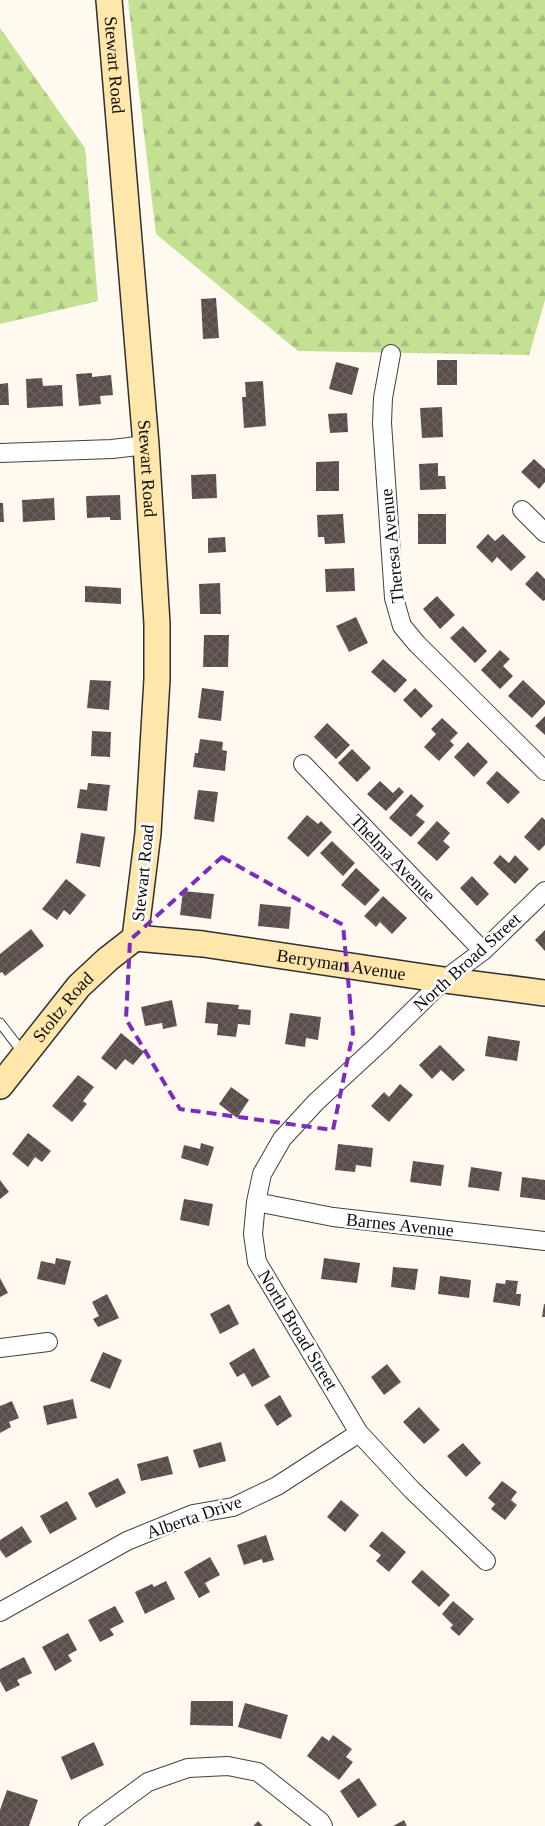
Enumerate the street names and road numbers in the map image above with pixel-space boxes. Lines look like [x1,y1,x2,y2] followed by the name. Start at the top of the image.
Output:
[100,15,128,114] street label: Stewart Road
[134,419,160,518] street label: Stewart Road
[376,488,408,604] street label: Theresa Avenue
[347,810,439,906] street label: Thelma Avenue
[128,823,158,923] street label: Stewart Road
[409,909,525,1015] street label: North Broad Street
[275,945,407,984] street label: Berryman Avenue
[29,968,97,1046] street label: Stoltz Road
[345,1209,455,1241] street label: Barnes Avenue
[254,1266,342,1394] street label: North Broad Street
[144,1491,244,1543] street label: Alberta Drive

